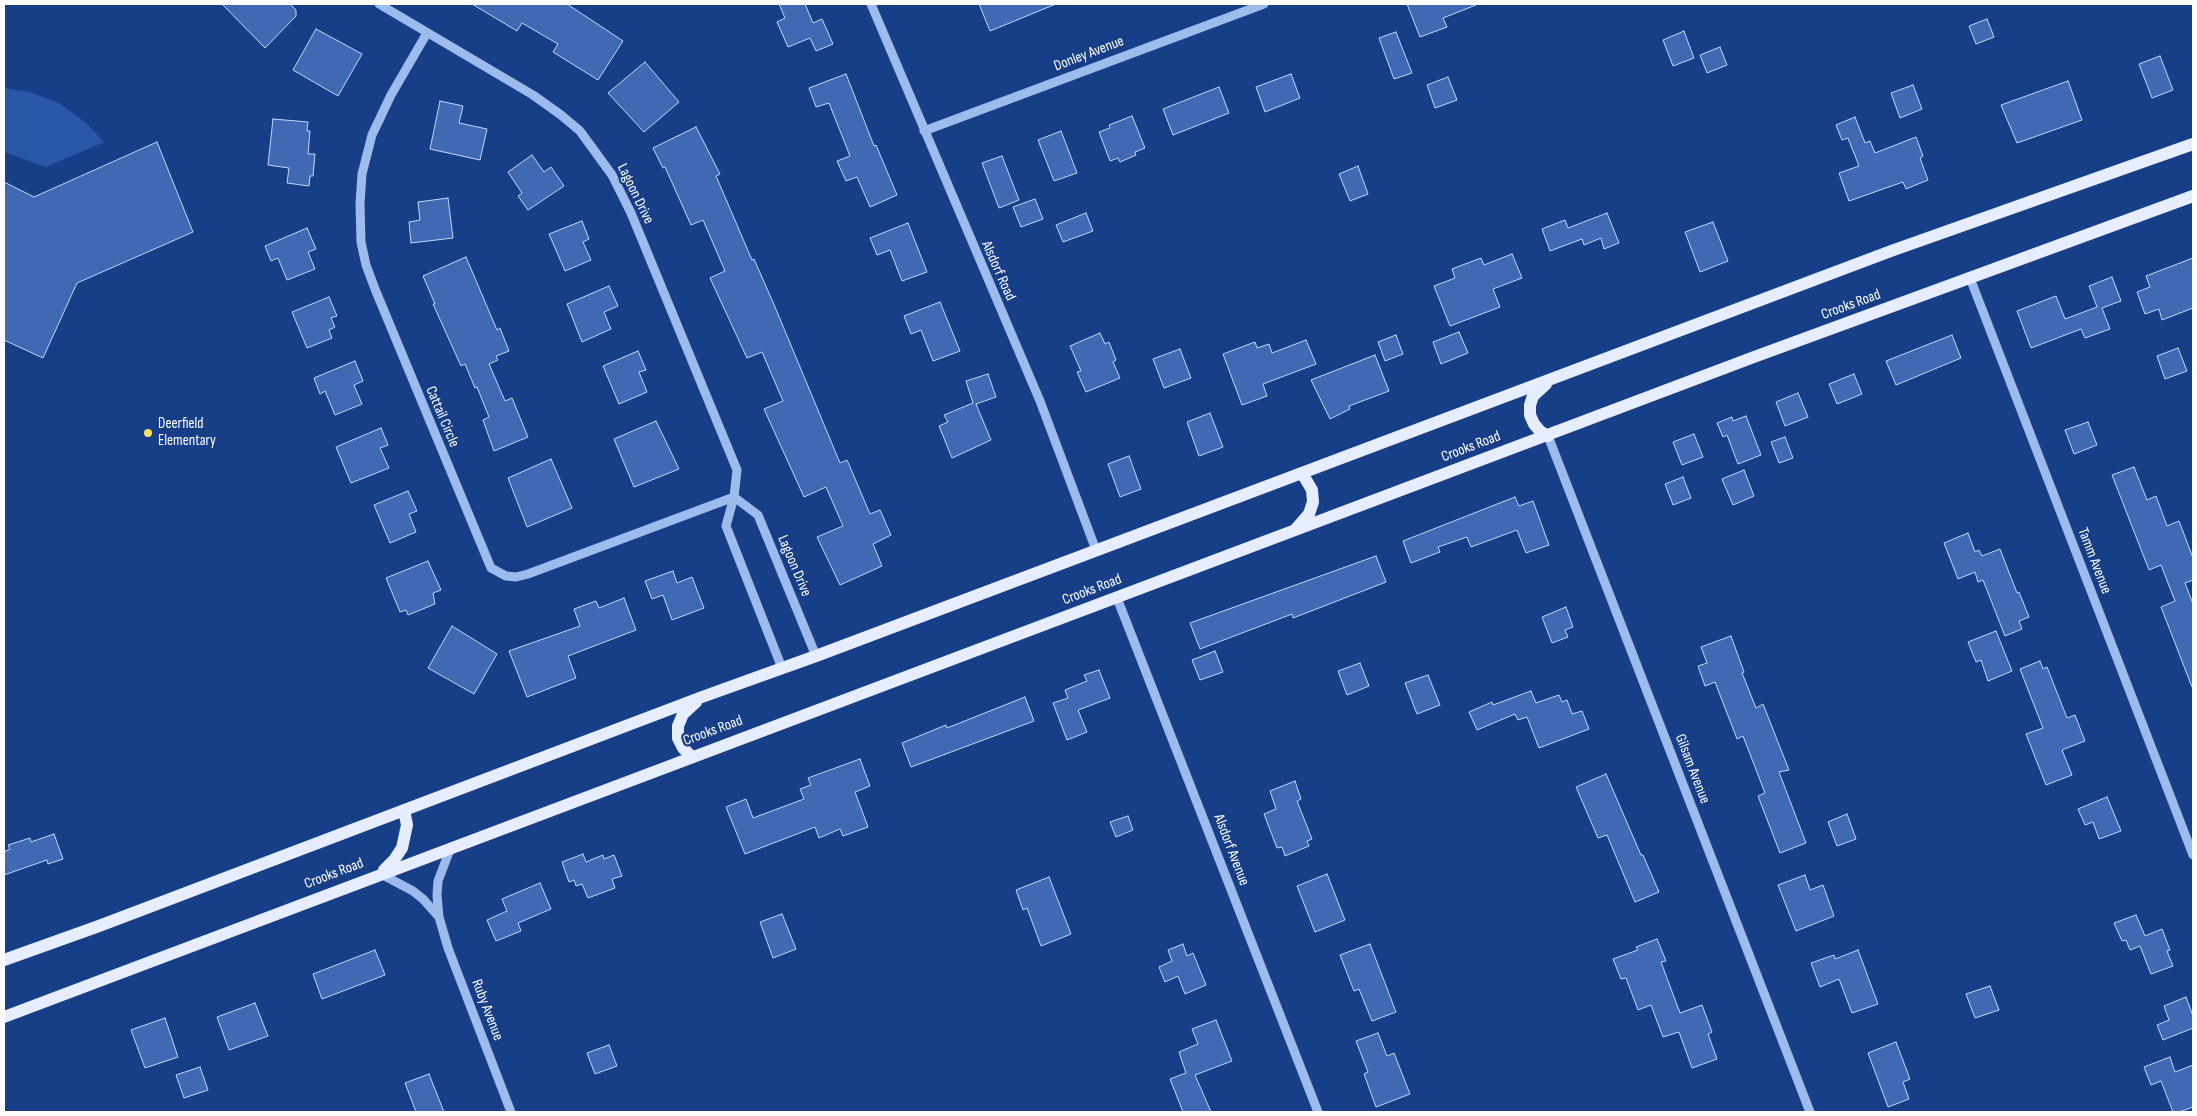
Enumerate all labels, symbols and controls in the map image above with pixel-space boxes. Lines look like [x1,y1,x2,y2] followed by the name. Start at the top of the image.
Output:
[1051,32,1127,76] street label: Donley Avenue
[613,161,657,227] street label: Lagoon Drive
[977,238,1019,304] street label: Alsdorf Road
[1819,286,1883,324] street label: Crooks Road
[421,384,463,450] street label: Cattail Circle
[158,415,216,450] place label: Deerfield Elementary
[142,427,154,439] marker: Deerfield Elementary
[1439,427,1503,467] street label: Crooks Road
[2073,525,2115,597] street label: Tamm Avenue
[773,533,815,599] street label: Lagoon Drive
[1060,570,1124,610] street label: Crooks Road
[681,712,745,750] street label: Crooks Road
[1671,732,1713,806] street label: Gilsam Avenue
[1209,812,1253,888] street label: Alsdorf Avenue
[302,854,366,894] street label: Crooks Road
[467,977,507,1043] street label: Ruby Avenue

